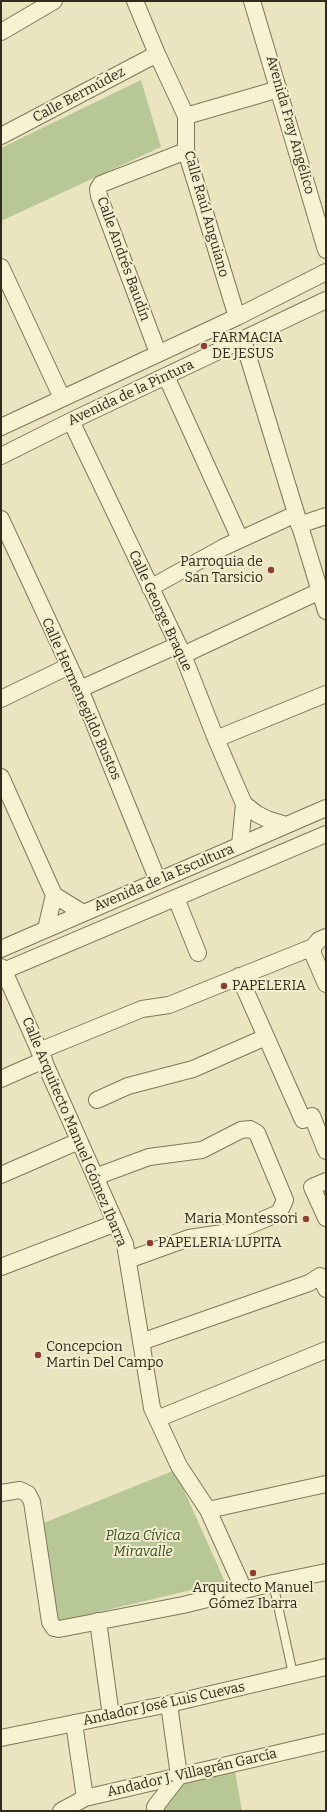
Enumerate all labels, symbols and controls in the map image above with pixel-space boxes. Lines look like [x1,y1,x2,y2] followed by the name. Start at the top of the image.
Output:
[262,54,318,196] street label: Avenida Fray Angélico
[30,64,128,126] street label: Calle Bermúdez
[180,149,232,279] street label: Calle Raúl Anguiano
[93,195,153,323] street label: Calle Andrés Baudín
[212,330,283,362] place label: FARMACIA DE JESUS
[199,341,209,351] marker: FARMACIA DE JESUS
[65,356,197,430] street label: Avenida de la Pintura
[125,548,195,674] street label: Calle George Braque
[180,554,263,586] place label: Parroquia de San Tarsicio
[266,565,276,575] marker: Parroquia de San Tarsicio
[38,615,124,783] street label: Calle Hermenegildo Bustos
[91,841,237,915] street label: Avenida de la Escultura
[232,978,306,994] place label: PAPELERIA
[219,981,229,991] marker: PAPELERIA
[18,1015,130,1249] street label: Calle Arquitecto Manuel Gómez Ibarra
[184,1211,298,1227] place label: Maria Montessori
[301,1214,311,1224] marker: Maria Montessori
[158,1235,282,1251] place label: PAPELERIA LUPITA
[145,1238,155,1248] marker: PAPELERIA LUPITA
[46,1339,164,1372] place label: Concepcion Martin Del Campo
[33,1350,43,1360] marker: Concepcion Martin Del Campo
[105,1528,181,1560] park label: Plaza Cívica Miravalle
[248,1568,258,1578] marker: Arquitecto Manuel Gómez Ibarra
[193,1580,313,1612] place label: Arquitecto Manuel Gómez Ibarra
[81,1679,247,1729] street label: Andador José Luis Cuevas
[105,1745,279,1801] street label: Andador J. Villagrán García

